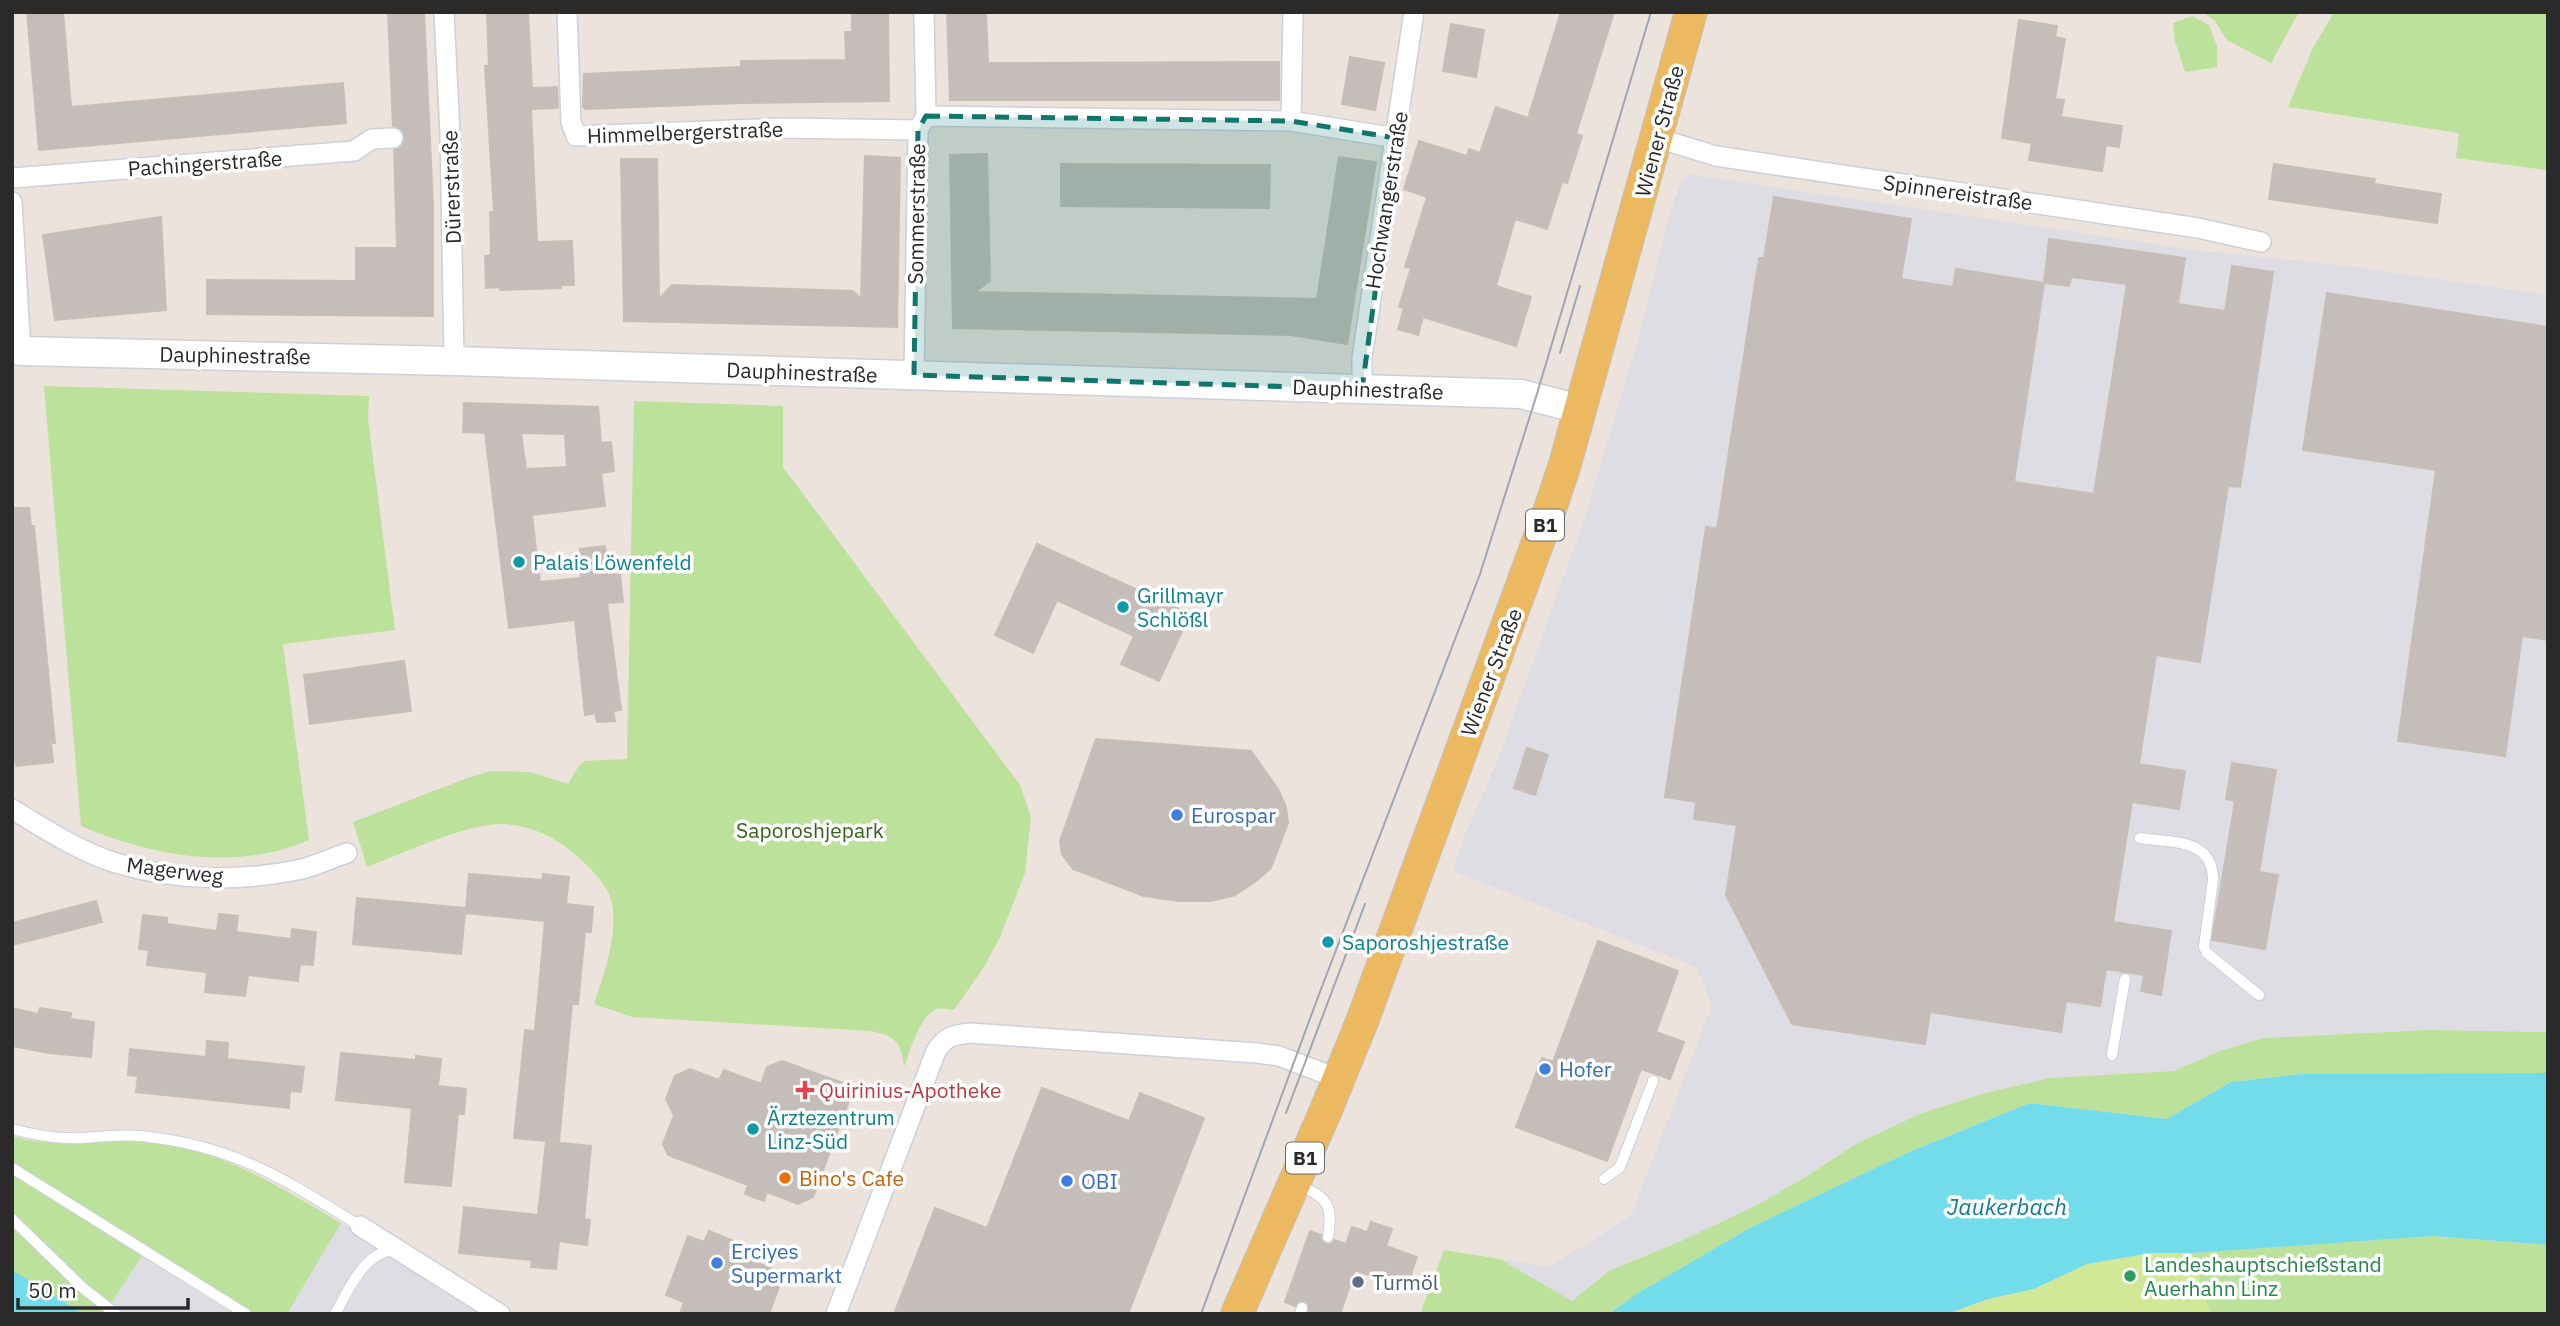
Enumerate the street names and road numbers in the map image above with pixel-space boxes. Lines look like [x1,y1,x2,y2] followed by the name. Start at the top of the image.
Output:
[1628,62,1690,200] street label: Wiener Straße
[1358,109,1414,291] street label: Hochwangerstraße
[586,115,784,149] street label: Himmelbergerstraße
[435,129,467,245] street label: Dürerstraße
[901,143,931,285] street label: Sommerstraße
[127,144,283,182] street label: Pachingerstraße
[1881,168,2035,216] street label: Spinnereistraße
[159,340,311,370] street label: Dauphinestraße
[726,355,878,389] street label: Dauphinestraße
[1292,372,1444,406] street label: Dauphinestraße
[1526,510,1564,540] road number: B1
[1454,604,1528,740] street label: Wiener Straße
[125,850,225,890] street label: Magerweg
[1286,1142,1324,1174] road number: B1

